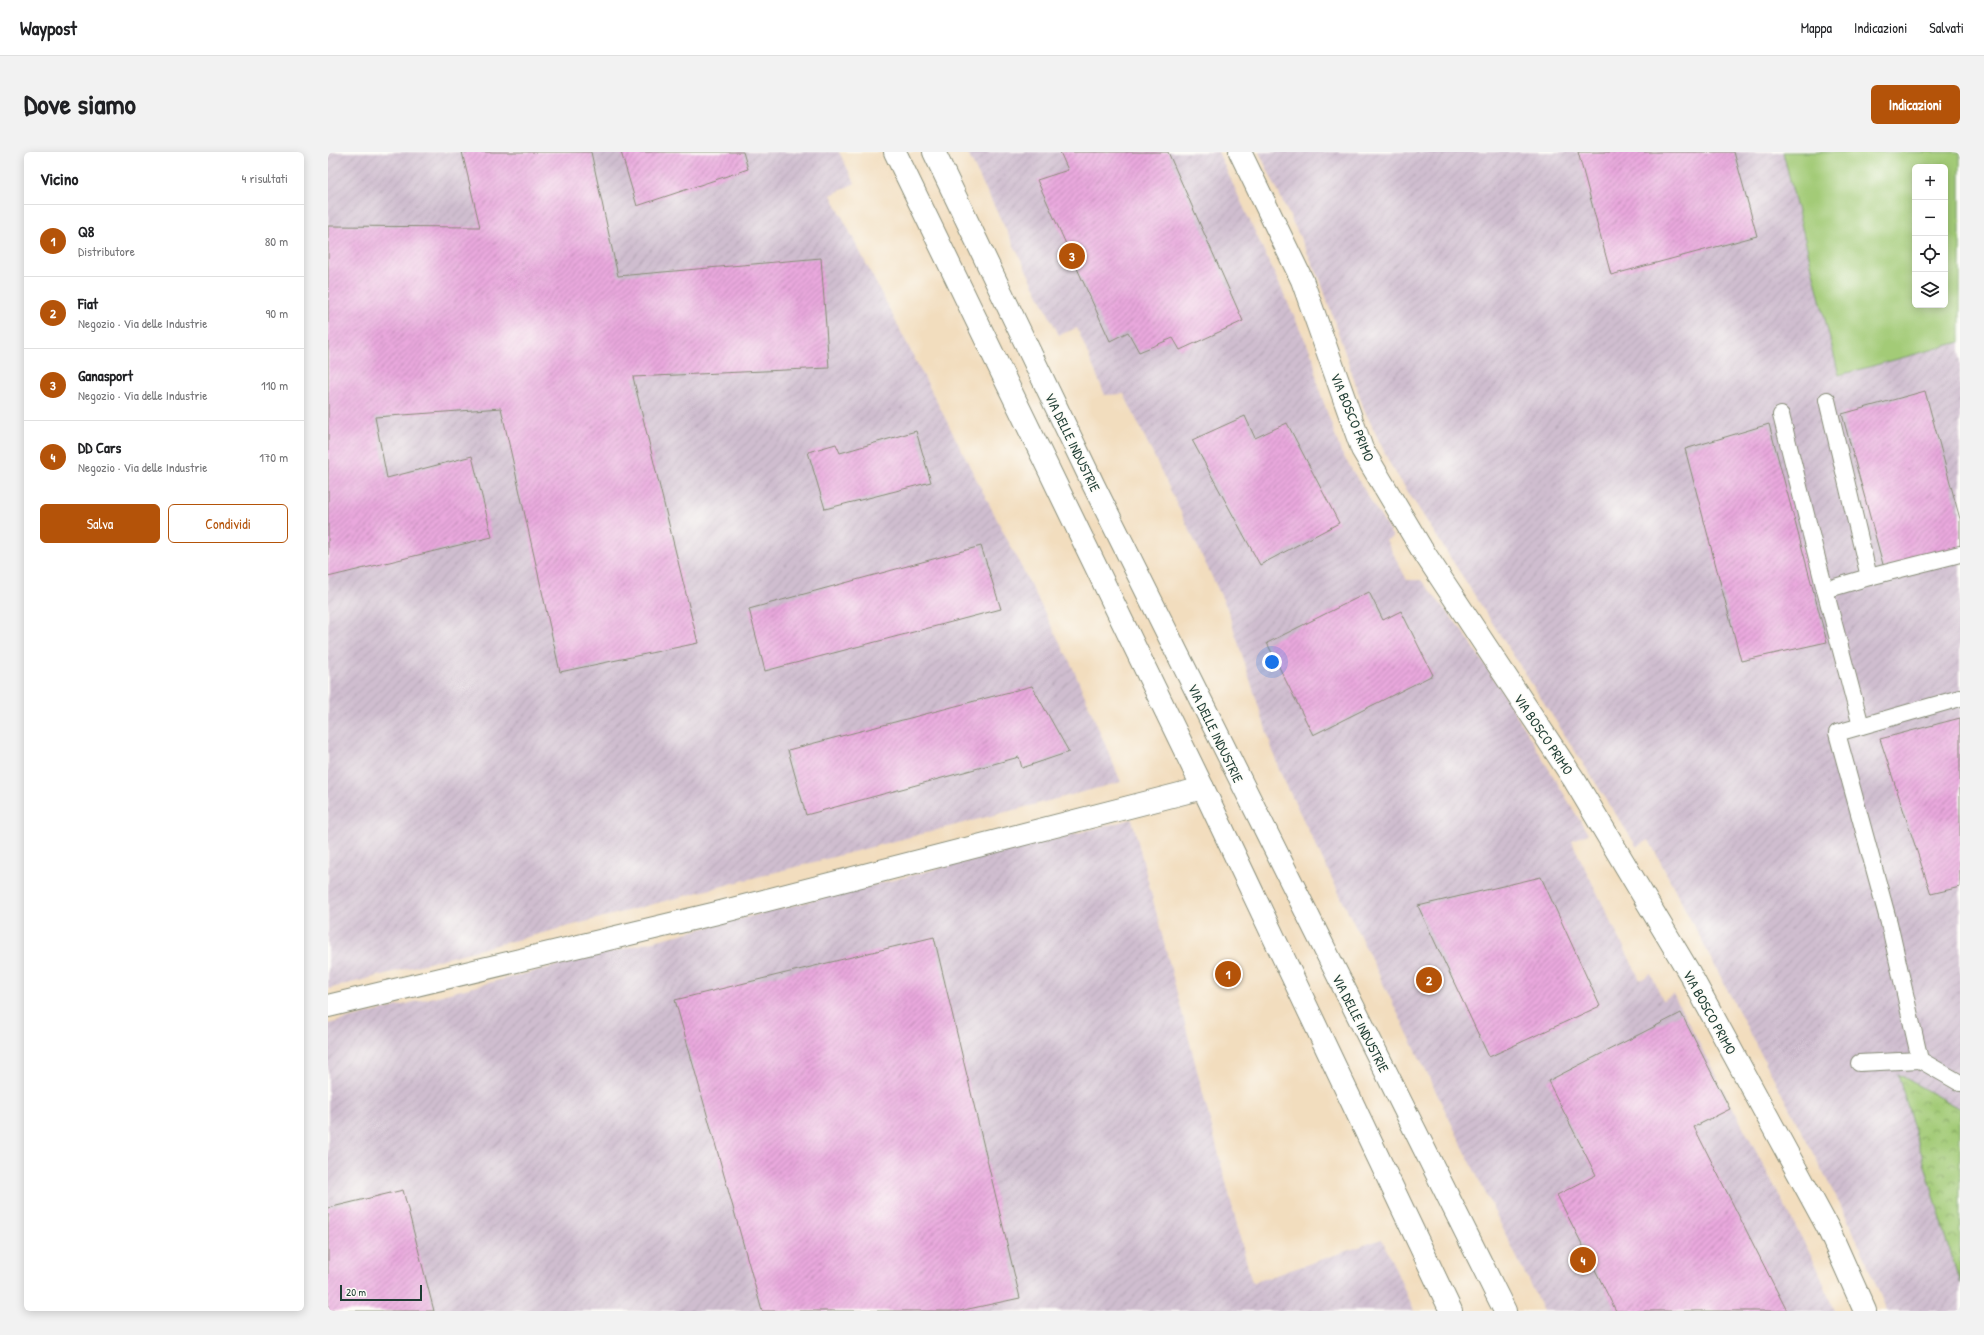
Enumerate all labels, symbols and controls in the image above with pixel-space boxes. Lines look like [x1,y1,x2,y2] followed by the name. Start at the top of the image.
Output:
[20,15,77,41] text: Waypost
[1801,18,1832,37] text: Mappa
[1854,18,1907,37] text: Indicazioni
[1929,18,1964,37] text: Salvati
[24,85,136,123] text: Dove siamo
[1871,85,1960,124] button: Indicazioni
[1912,164,1948,308] map controls
[1912,164,1948,200] button: +
[40,167,78,190] text: Vicino
[242,169,288,187] text: 4 risultati
[1912,200,1948,236] button: −
[78,221,94,242] text: Q8
[51,232,55,250] text: 1
[265,232,288,250] text: 80 m
[1912,236,1948,272] button: locate
[1059,241,1085,271] pin: 3
[78,242,135,260] text: Distributore
[1912,272,1948,308] button: layers
[78,293,98,314] text: Fiat
[50,304,56,322] text: 2
[266,304,288,322] text: 90 m
[78,314,208,332] text: Negozio · Via delle Industrie
[78,365,133,386] text: Ganasport
[1327,370,1379,464] street label: VIA BOSCO PRIMO
[50,376,56,394] text: 3
[261,376,288,394] text: 110 m
[78,386,208,404] text: Negozio · Via delle Industrie
[1041,389,1105,495] street label: VIA DELLE INDUSTRIE
[78,437,121,458] text: DD Cars
[51,448,55,466] text: 4
[259,448,288,466] text: 170 m
[78,458,208,476] text: Negozio · Via delle Industrie
[40,504,160,543] button: Salva
[168,504,288,543] button: Condividi
[1262,652,1282,672] your location
[1184,680,1248,786] street label: VIA DELLE INDUSTRIE
[1510,690,1578,778] street label: VIA BOSCO PRIMO
[1215,959,1241,989] pin: 1
[1416,965,1442,995] pin: 2
[1679,966,1741,1058] street label: VIA BOSCO PRIMO
[1328,971,1394,1075] street label: VIA DELLE INDUSTRIE
[1570,1245,1596,1275] pin: 4
[340,1283,422,1302] scale bar
[346,1285,366,1299] text: 20 m

